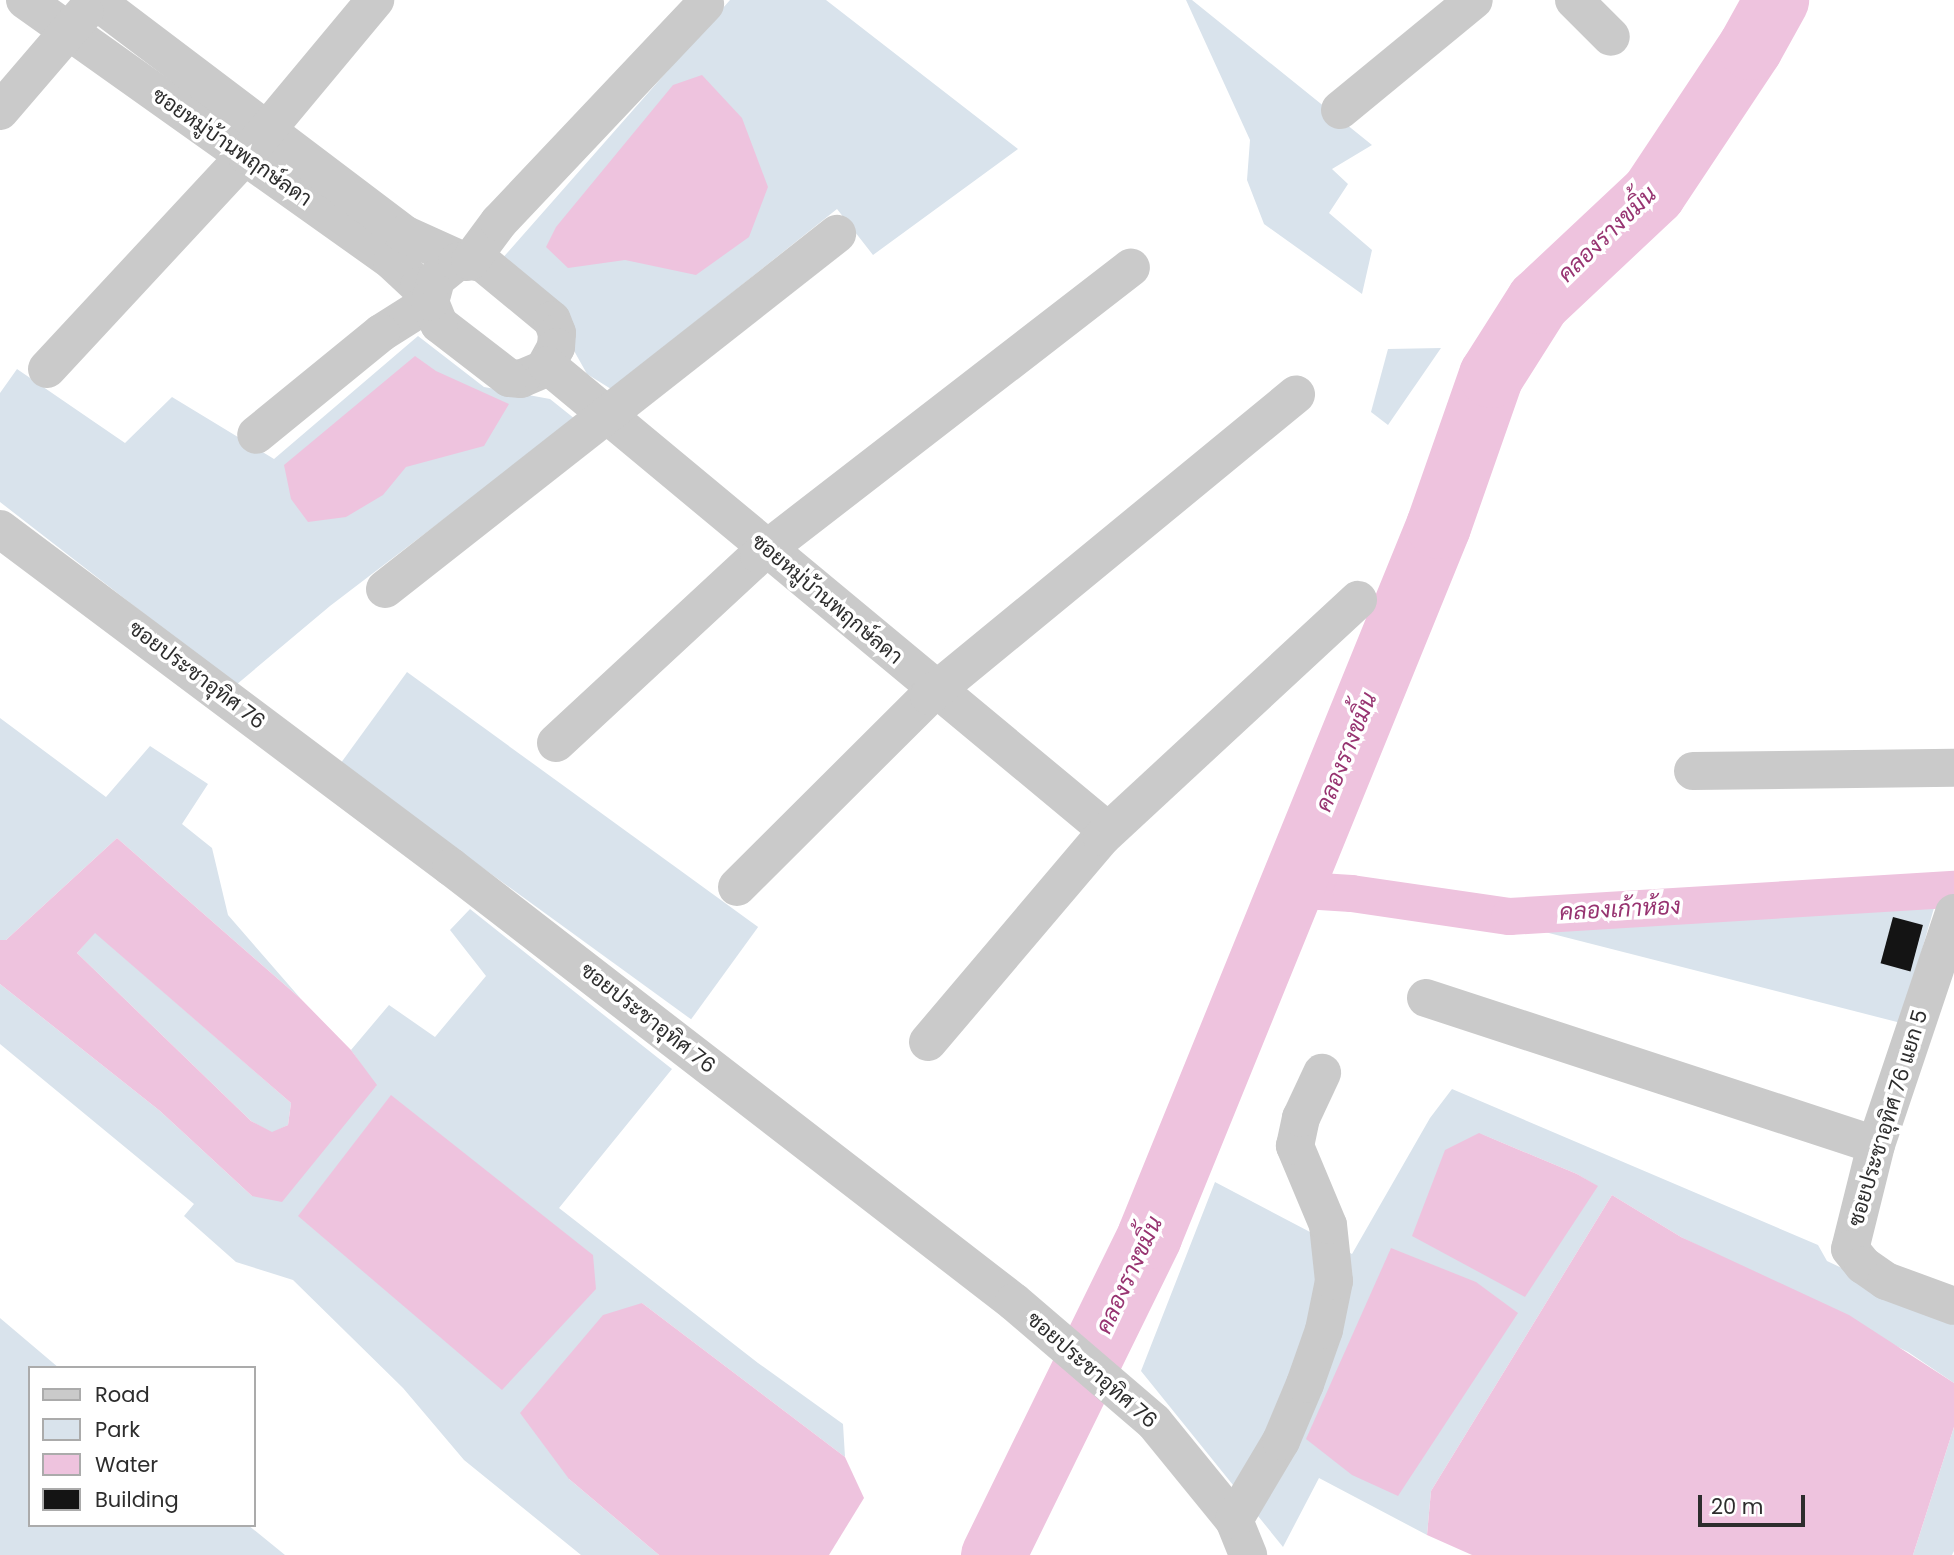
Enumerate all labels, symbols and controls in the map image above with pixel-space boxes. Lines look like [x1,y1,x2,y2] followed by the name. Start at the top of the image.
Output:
[147,82,317,212] street label: ซอยหมู่บ้านพฤกษ์ลดา
[1552,180,1662,288] water label: คลองรางขมิ้น
[746,529,908,669] street label: ซอยหมู่บ้านพฤกษ์ลดา
[124,615,270,735] street label: ซอยประชาอุทิศ 76
[1310,688,1382,816] water label: คลองรางขมิ้น
[1559,892,1681,926] water label: คลองเก้าห้อง
[575,957,721,1079] street label: ซอยประชาอุทิศ 76
[1843,1007,1933,1229] street label: ซอยประชาอุทิศ 76 แยก 5
[1090,1212,1168,1338] water label: คลองรางขมิ้น
[1022,1307,1162,1433] street label: ซอยประชาอุทิศ 76
[28,1366,256,1527] legend
[95,1380,150,1409] text: Road
[95,1415,140,1444] text: Park
[95,1450,158,1479] text: Water
[1702,1482,1809,1526] scale bar
[95,1485,179,1514] text: Building
[1711,1492,1764,1521] text: 20 m

